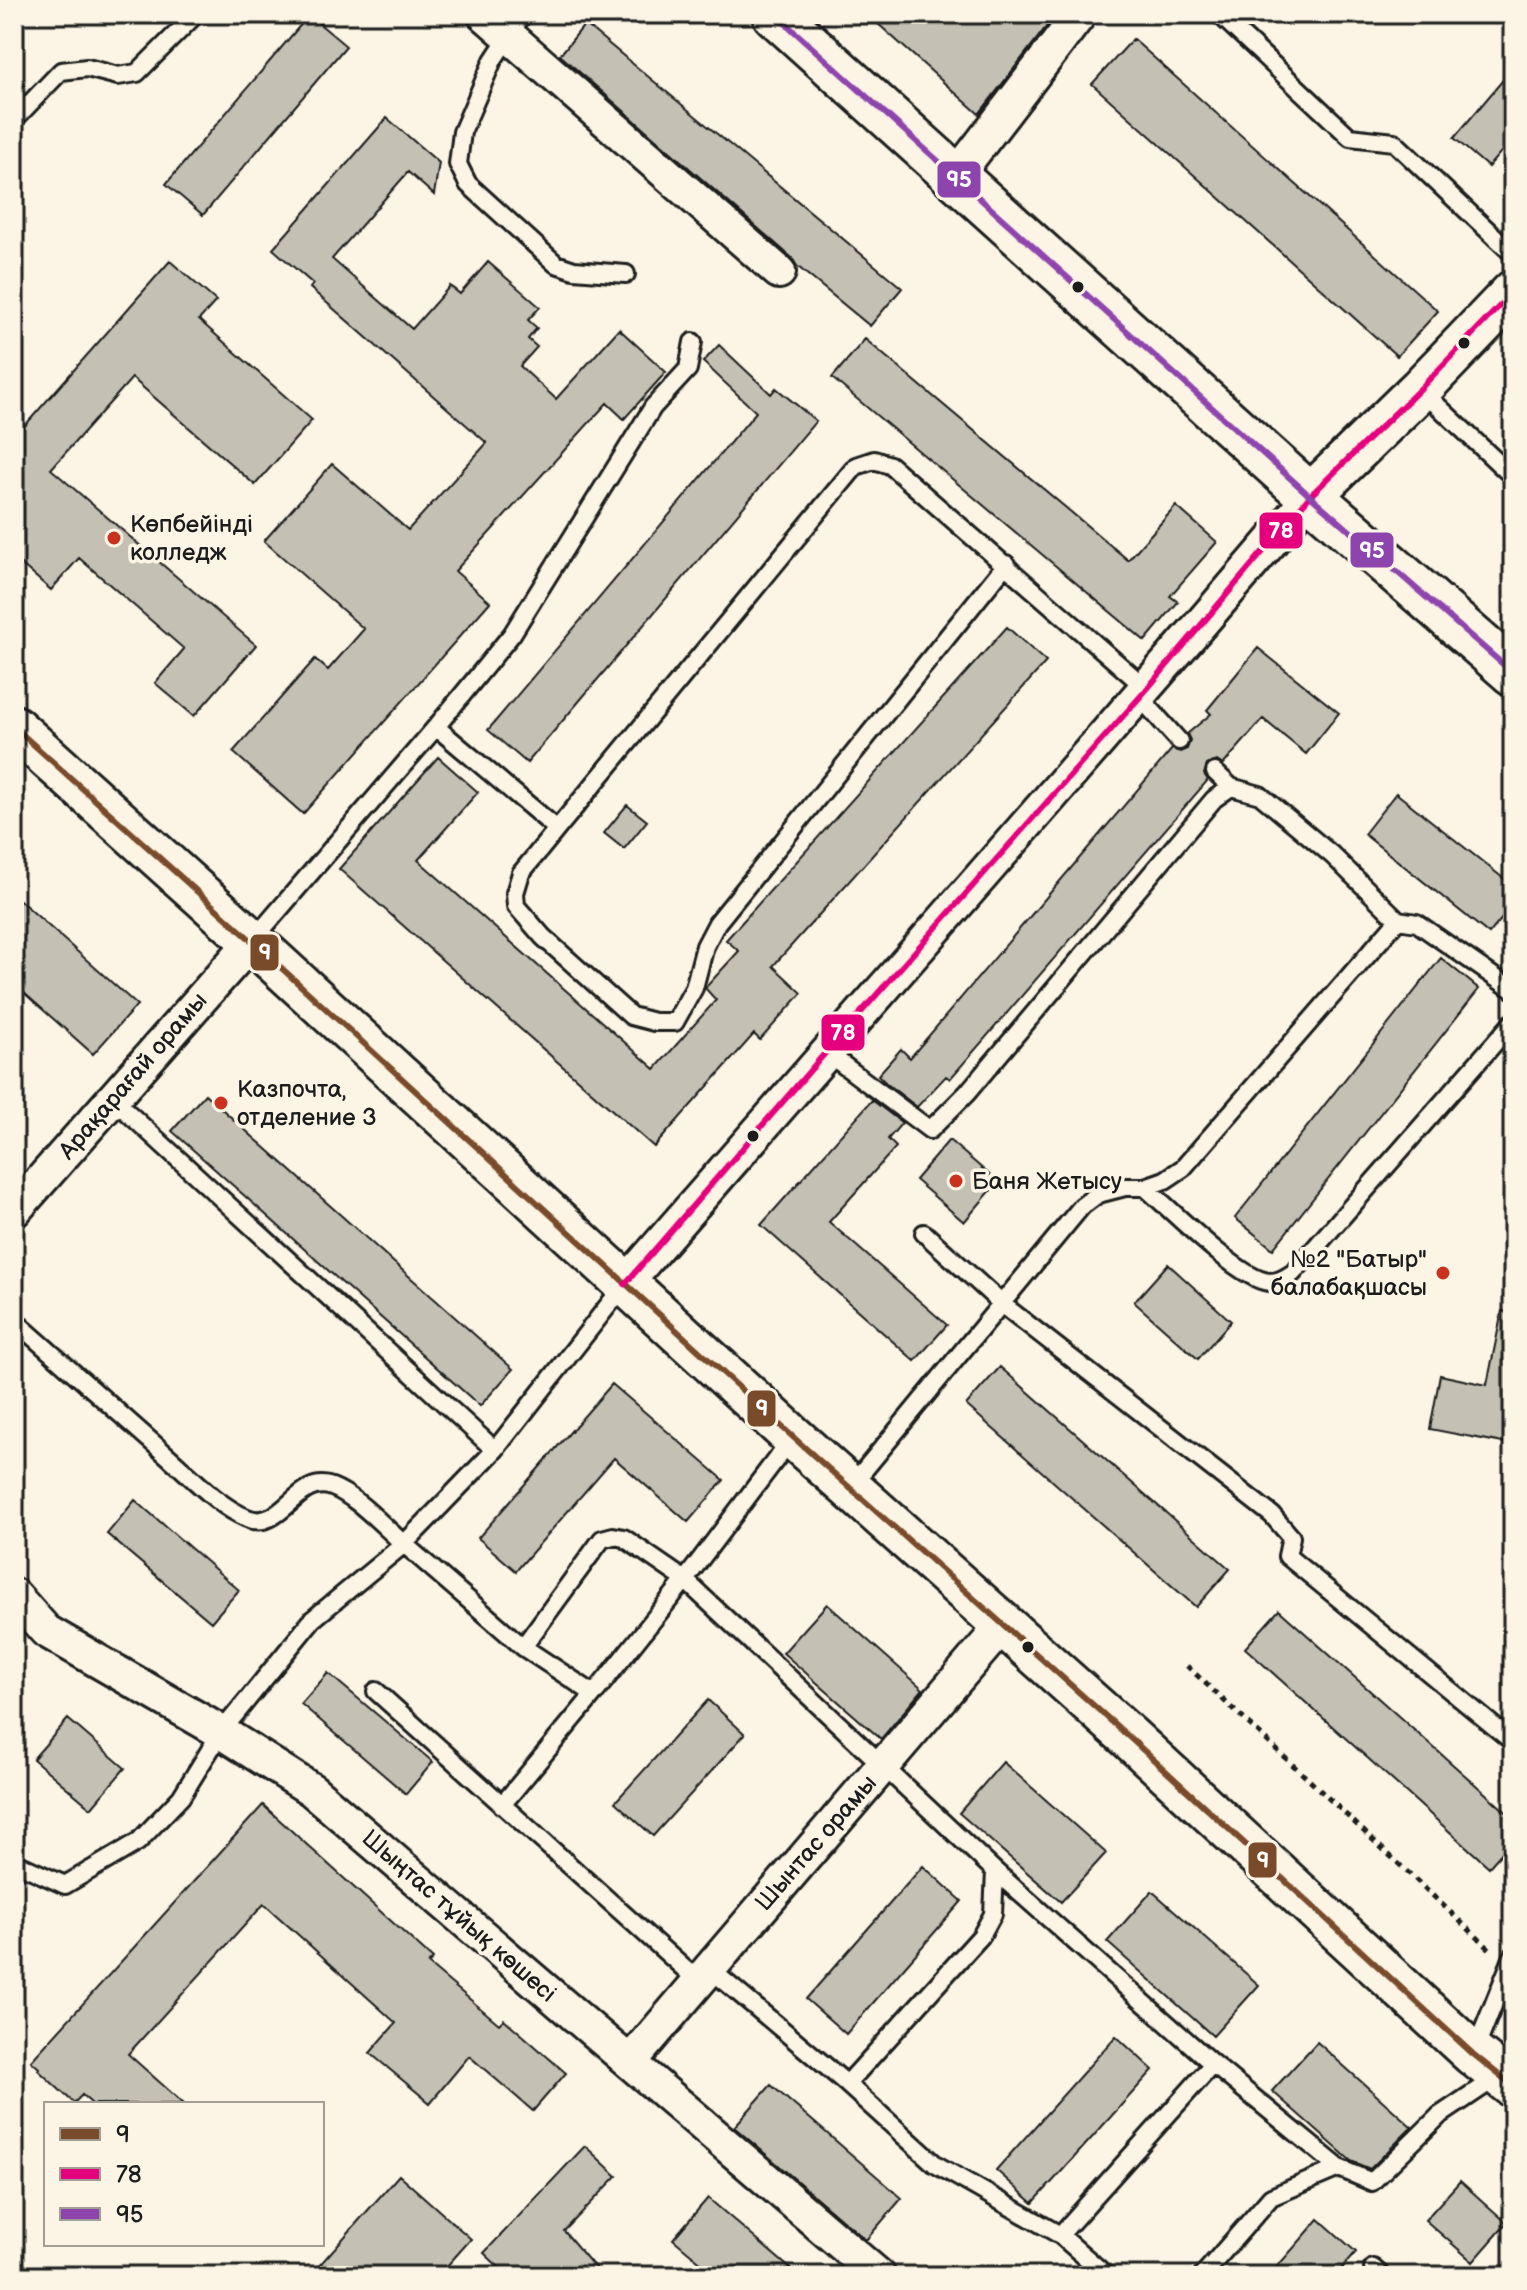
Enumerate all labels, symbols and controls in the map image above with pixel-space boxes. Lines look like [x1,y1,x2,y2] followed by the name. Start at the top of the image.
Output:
[936,160,982,199] line badge: 95
[946,167,972,194] text: 95
[1070,279,1086,295] unlabelled marker
[1456,335,1472,351] unlabelled marker
[130,510,253,567] place label: Көпбейінді колледж
[1258,511,1304,550] line badge: 78
[1268,518,1294,545] text: 78
[105,529,123,547] marker: Көпбейінді колледж
[1349,531,1395,569] line badge: 95
[1359,538,1385,565] text: 95
[249,933,280,972] line badge: 9
[259,940,271,967] text: 9
[52,987,213,1166] street label: Арақарағай орамы
[820,1013,866,1052] line badge: 78
[830,1020,856,1047] text: 78
[237,1075,377,1132] place label: Казпочта, отделение 3
[212,1094,230,1112] marker: Казпочта, отделение 3
[745,1128,761,1144] unlabelled marker
[972,1167,1122,1196] place label: Баня Жетысу
[947,1172,965,1190] marker: Баня Жетысу
[1271,1245,1427,1302] place label: №2 "Батыр" балабақшасы
[1434,1264,1452,1282] marker: №2 "Батыр" балабақшасы
[746,1389,777,1428] line badge: 9
[756,1396,768,1423] text: 9
[1020,1639,1036,1655] unlabelled marker
[749,1769,883,1917] street label: Шынтас орамы
[356,1824,562,2008] street label: Шыңтас тұйық көшесі
[1247,1841,1278,1879] line badge: 9
[1257,1848,1269,1875] text: 9
[44,2102,324,2246] legend
[116,2120,130,2149] text: 9
[116,2160,142,2189] text: 78
[116,2200,144,2229] text: 95

